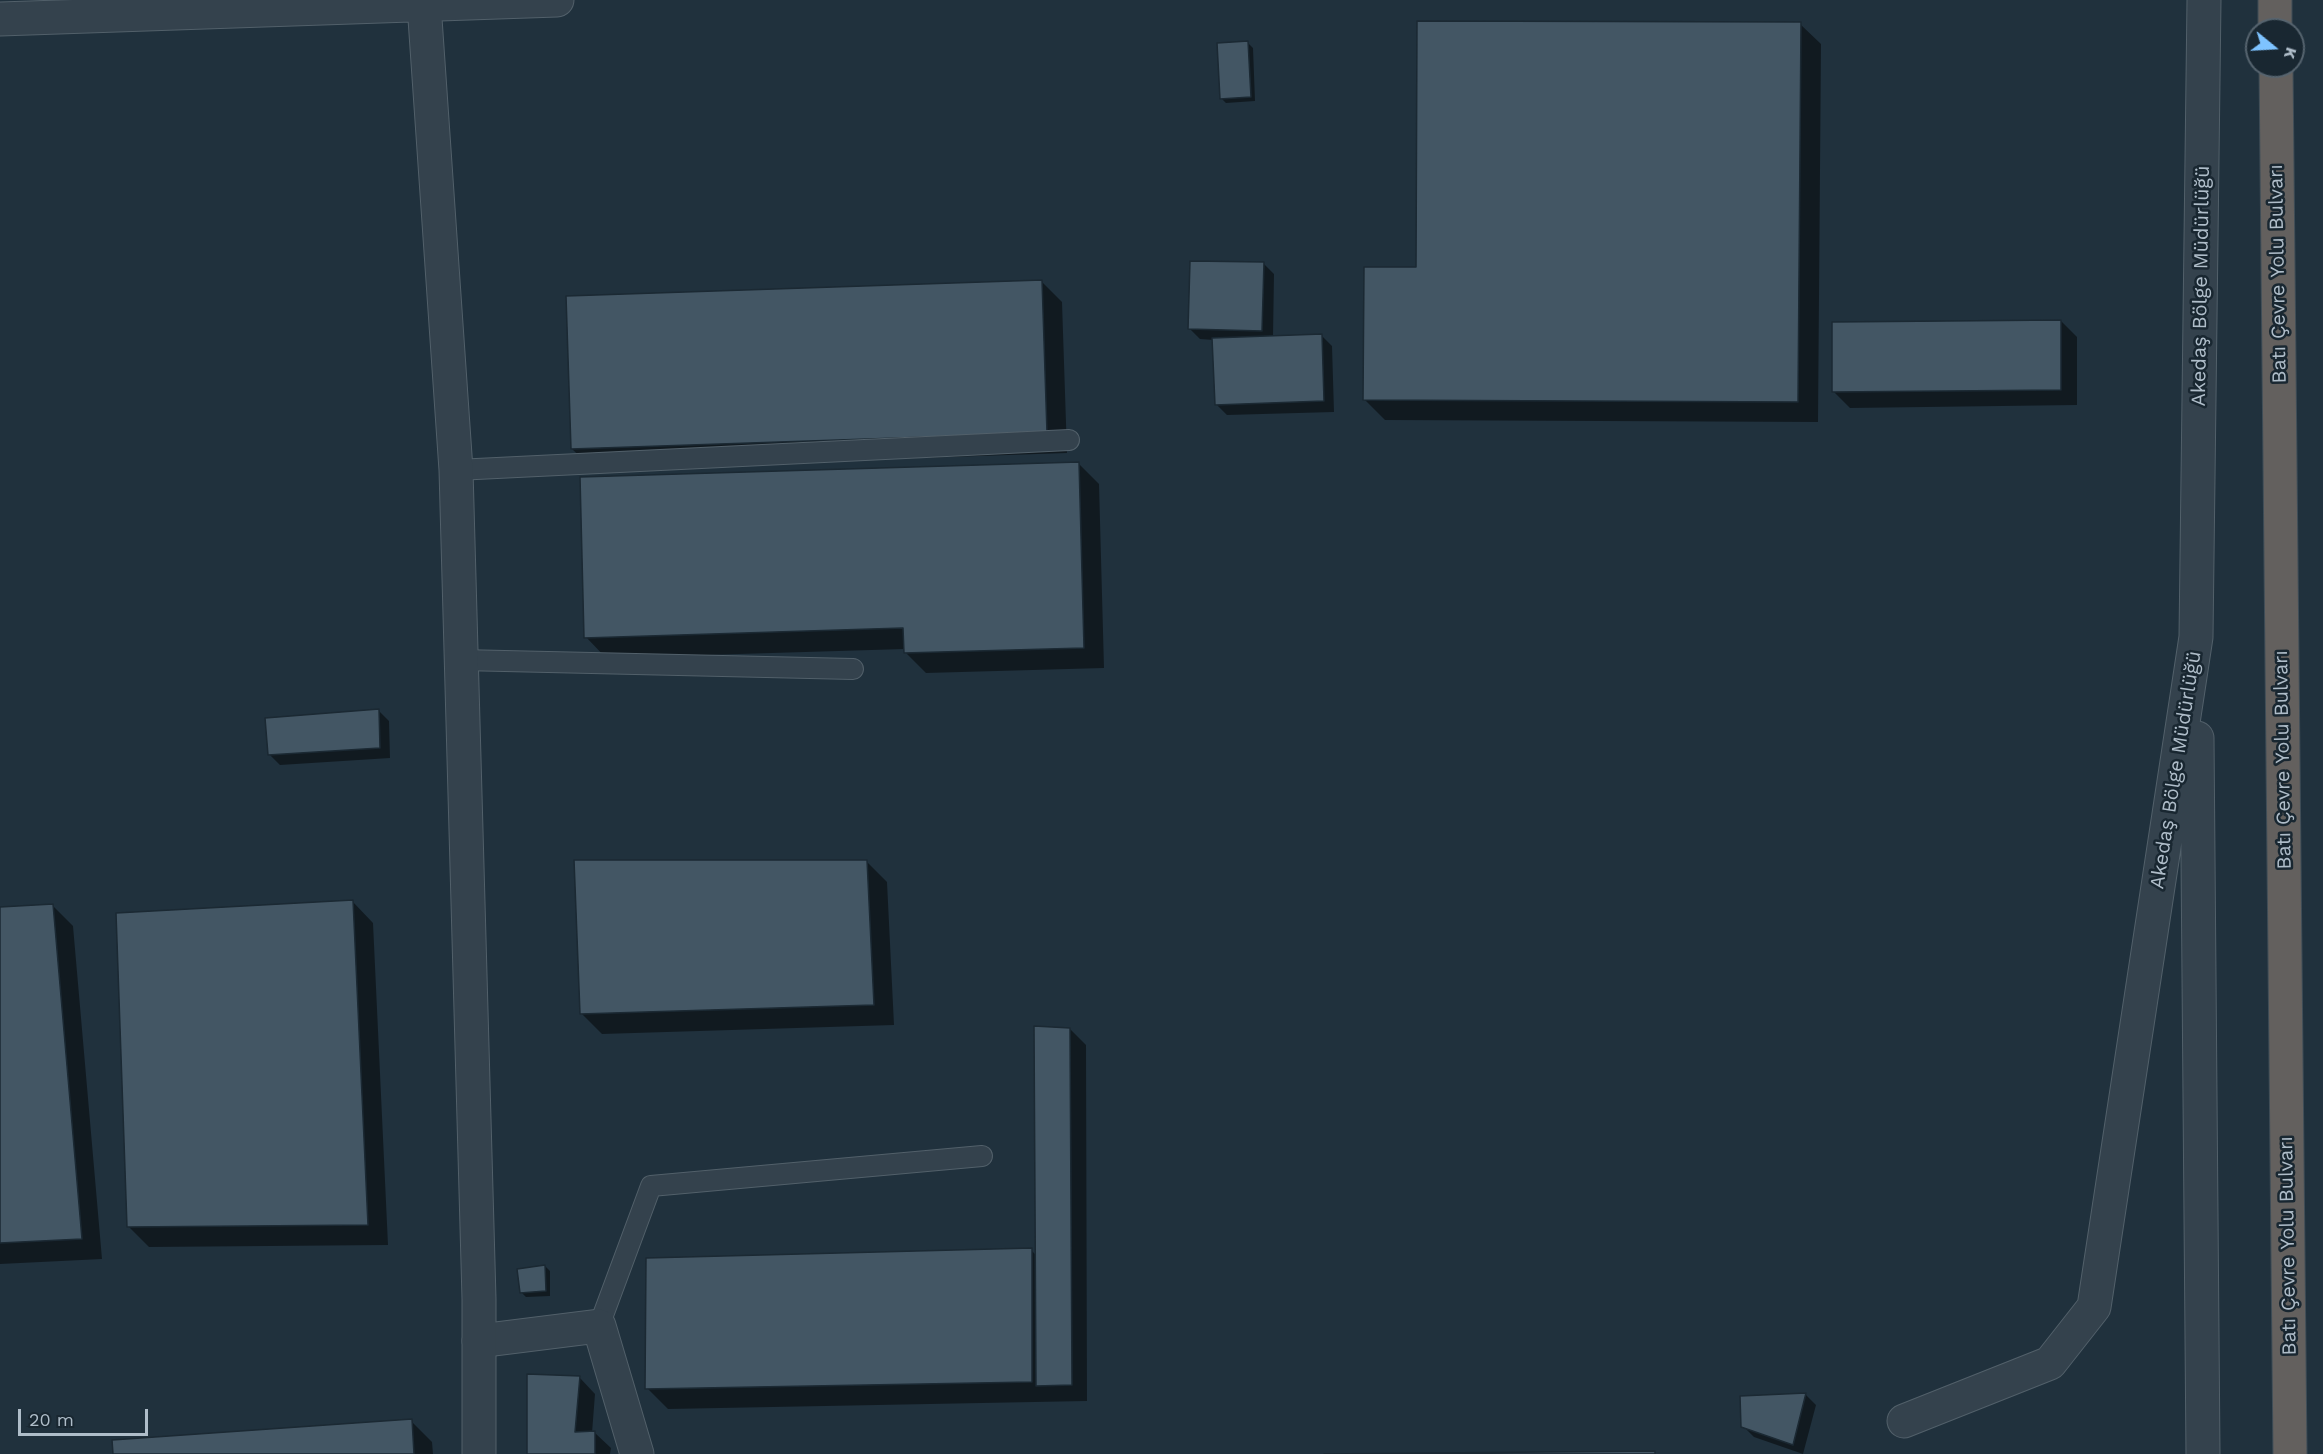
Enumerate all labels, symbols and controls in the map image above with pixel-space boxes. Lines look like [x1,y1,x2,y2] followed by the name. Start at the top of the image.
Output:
[2245,18,2305,78] north arrow
[2280,45,2301,61] text: K
[2264,164,2292,384] street label: Batı Çevre Yolu Bulvarı
[2187,165,2215,407] street label: Akedaş Bölge Müdürlüğü
[2145,649,2207,891] street label: Akedaş Bölge Müdürlüğü
[2269,650,2297,870] street label: Batı Çevre Yolu Bulvarı
[2274,1136,2302,1356] street label: Batı Çevre Yolu Bulvarı
[21,1397,152,1435] scale bar
[29,1409,74,1430] text: 20 m

